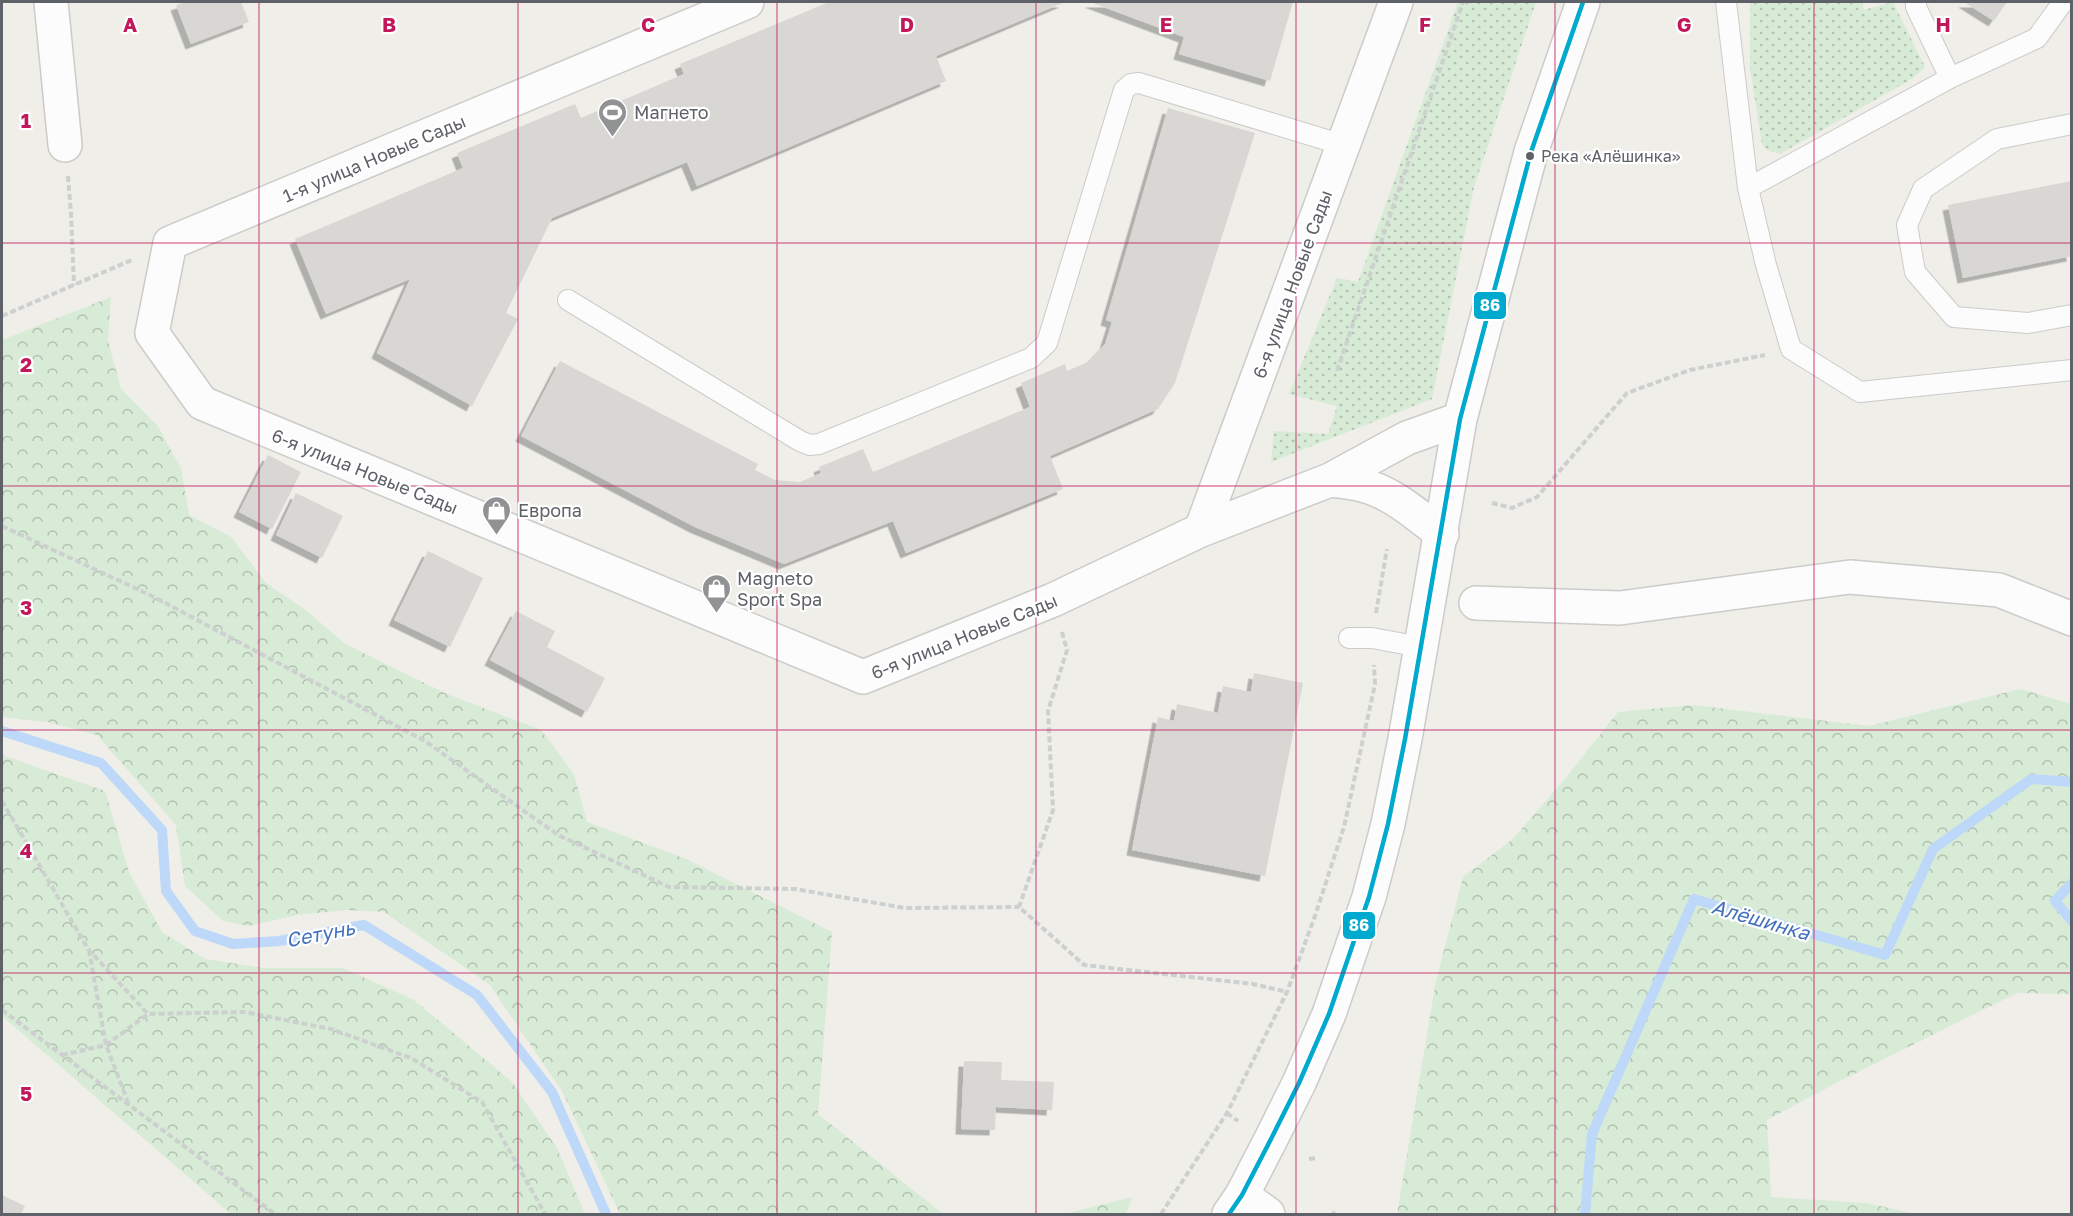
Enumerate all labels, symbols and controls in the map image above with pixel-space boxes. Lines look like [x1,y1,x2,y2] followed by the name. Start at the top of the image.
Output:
[123,12,137,36] text: A
[382,12,396,36] text: B
[641,12,655,36] text: C
[900,12,914,36] text: D
[1160,12,1172,36] text: E
[1419,12,1431,36] text: F
[1677,12,1691,36] text: G
[1935,12,1951,36] text: H
[597,96,629,138] sports icon: Магнето
[634,101,709,123] place label: Магнето
[21,108,31,132] text: 1
[279,109,469,207] street label: 1-я улица Новые Сады
[1541,146,1681,166] place label: Река «Алёшинка»
[1524,150,1536,162] marker: Река «Алёшинка»
[1248,187,1336,381] street label: 6-я улица Новые Сады
[1473,291,1507,320] line badge: 86
[1480,295,1500,315] text: 86
[20,352,32,376] text: 2
[269,424,461,518] street label: 6-я улица Новые Сады
[481,494,513,536] shop icon: Европа
[518,499,582,521] place label: Европа
[737,567,822,610] place label: Magneto Sport Spa
[700,572,732,614] shop icon: Magneto Sport Spa
[868,589,1060,683] street label: 6-я улица Новые Сады
[20,595,32,619] text: 3
[20,838,32,862] text: 4
[1709,894,1813,945] water label: Алёшинка
[1342,911,1376,940] line badge: 86
[284,914,358,952] water label: Сетунь
[1349,915,1369,935] text: 86
[20,1081,32,1105] text: 5

